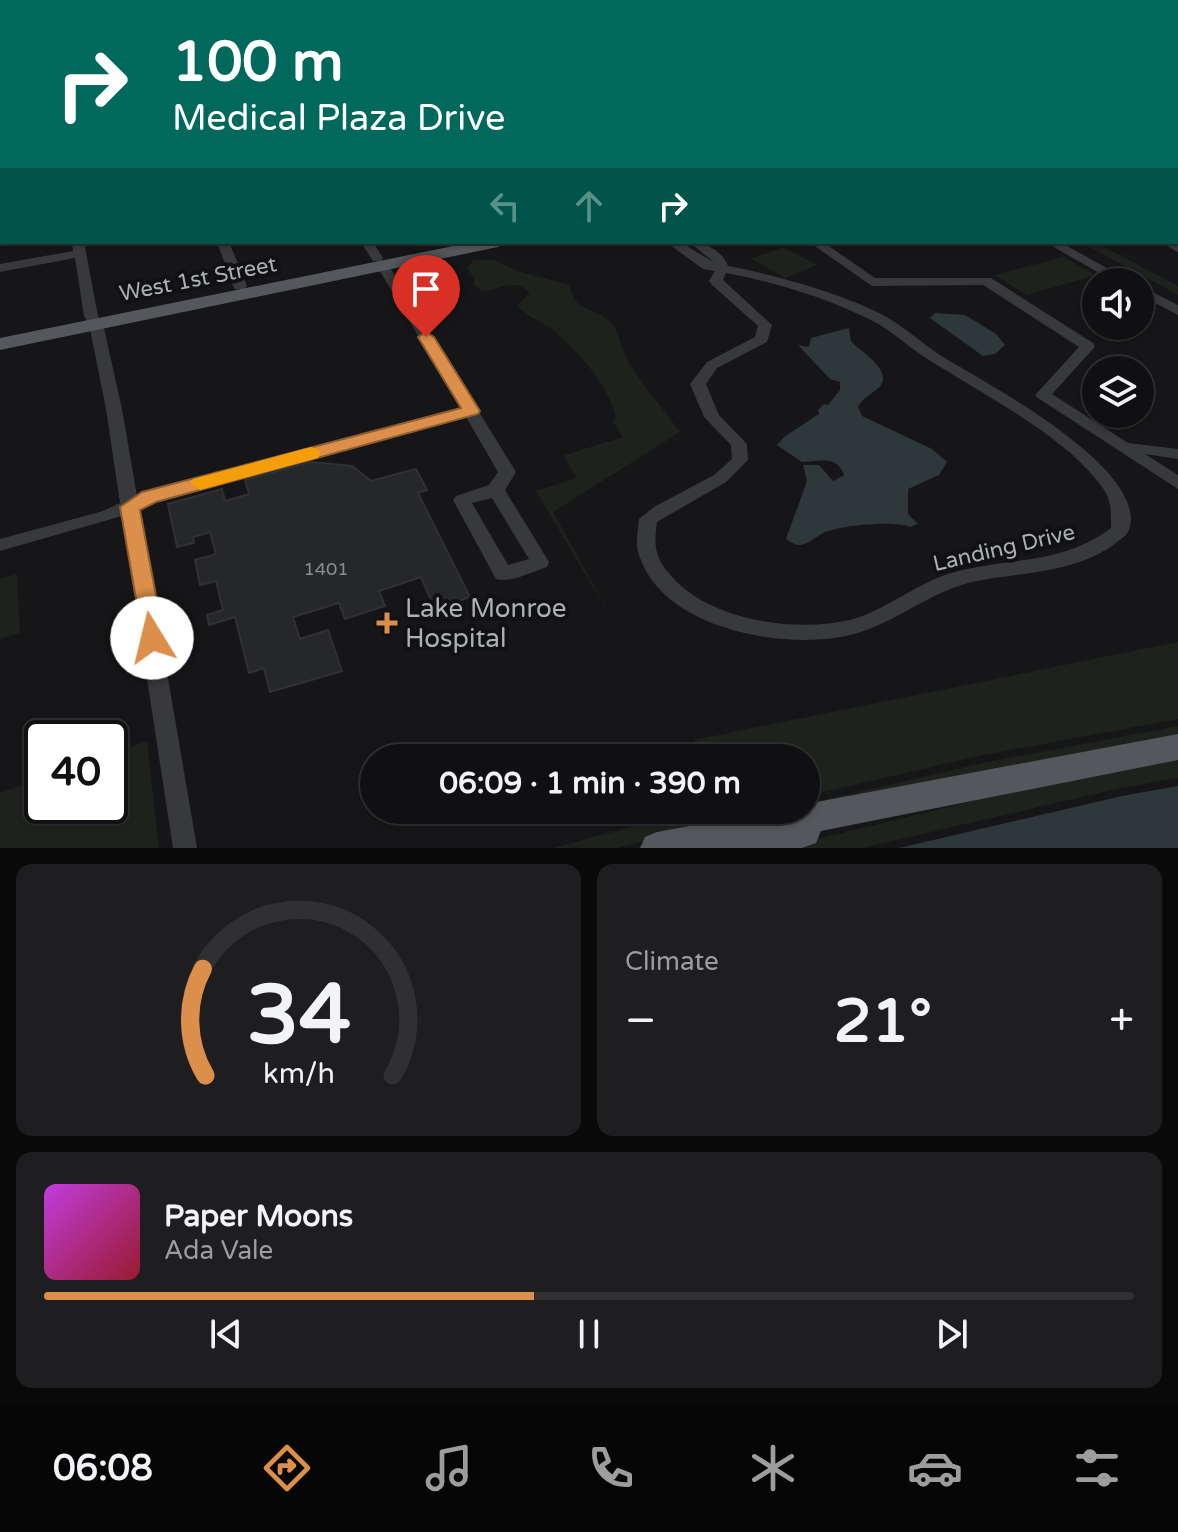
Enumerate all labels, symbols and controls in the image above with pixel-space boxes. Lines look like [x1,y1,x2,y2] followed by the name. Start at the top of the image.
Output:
[172,29,343,96] text: 100 m
[40,32,144,136] icon: right
[172,97,505,140] text: Medical Plaza Drive
[483,184,527,228] icon: left
[567,184,611,228] icon: ahead
[651,184,695,228] icon: right
[117,251,279,307] street label: West 1st Street
[392,255,460,337] pin
[404,267,448,311] icon: arrive
[1082,268,1154,428] map controls
[1082,268,1154,340] button: sound
[1082,356,1154,428] button: layers
[930,519,1078,577] street label: Landing Drive
[303,558,349,580] house number: 1401
[405,593,567,654] place label: Lake Monroe Hospital
[110,596,194,680] position arrow
[376,612,398,634] marker: Lake Monroe Hospital
[24,720,128,824] speed limit sign: 40
[439,765,741,802] text: 06:09 · 1 min · 390 m
[625,946,719,977] text: Climate
[246,966,351,1066] text: 34
[834,986,932,1058] text: 21°
[625,995,656,1048] text: −
[1109,995,1134,1048] text: +
[263,1057,334,1091] text: km/h
[164,1198,353,1235] text: Paper Moons
[164,1235,273,1266] text: Ada Vale
[204,1312,248,1356] icon: previous
[567,1312,611,1356] icon: pause
[930,1312,974,1356] icon: next
[259,1440,315,1496] icon: directions
[421,1440,477,1496] icon: music
[583,1440,639,1496] icon: phone
[745,1440,801,1496] icon: climate
[907,1440,963,1496] icon: car
[1069,1440,1125,1496] icon: filters
[53,1447,153,1490] text: 06:08

